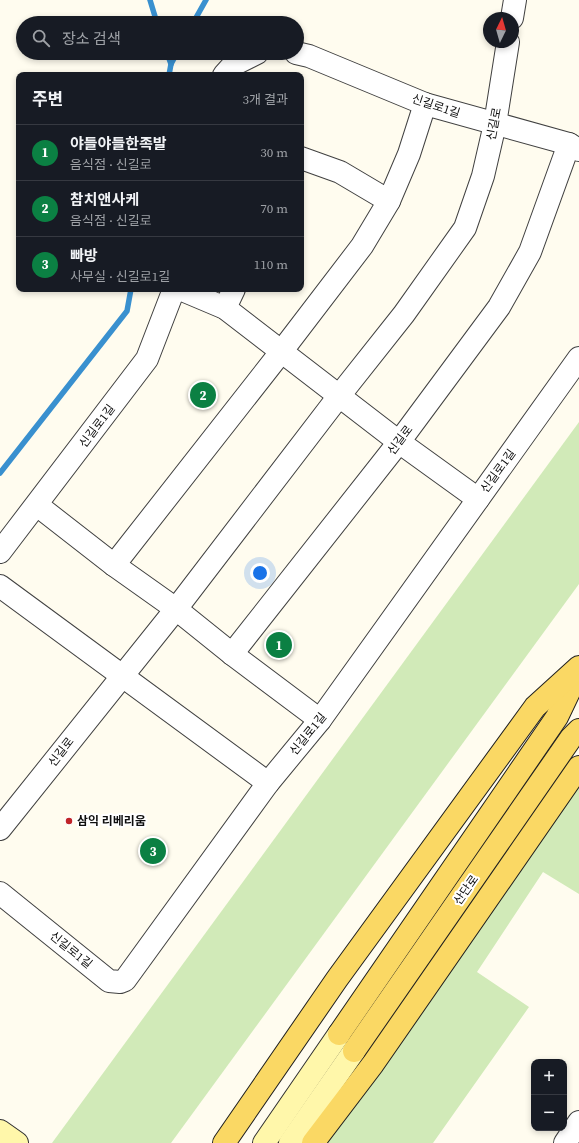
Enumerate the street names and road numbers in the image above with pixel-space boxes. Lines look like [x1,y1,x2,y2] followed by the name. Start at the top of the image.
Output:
[410,91,462,121] street label: 신길로1길
[483,106,505,142] street label: 신길로
[76,401,118,451] street label: 신길로1길
[384,422,416,458] street label: 신길로
[477,446,519,496] street label: 신길로1길
[286,709,330,759] street label: 신길로1길
[44,734,78,770] street label: 신길로
[450,872,482,908] street label: 산단로
[46,928,96,972] street label: 신길로1길

